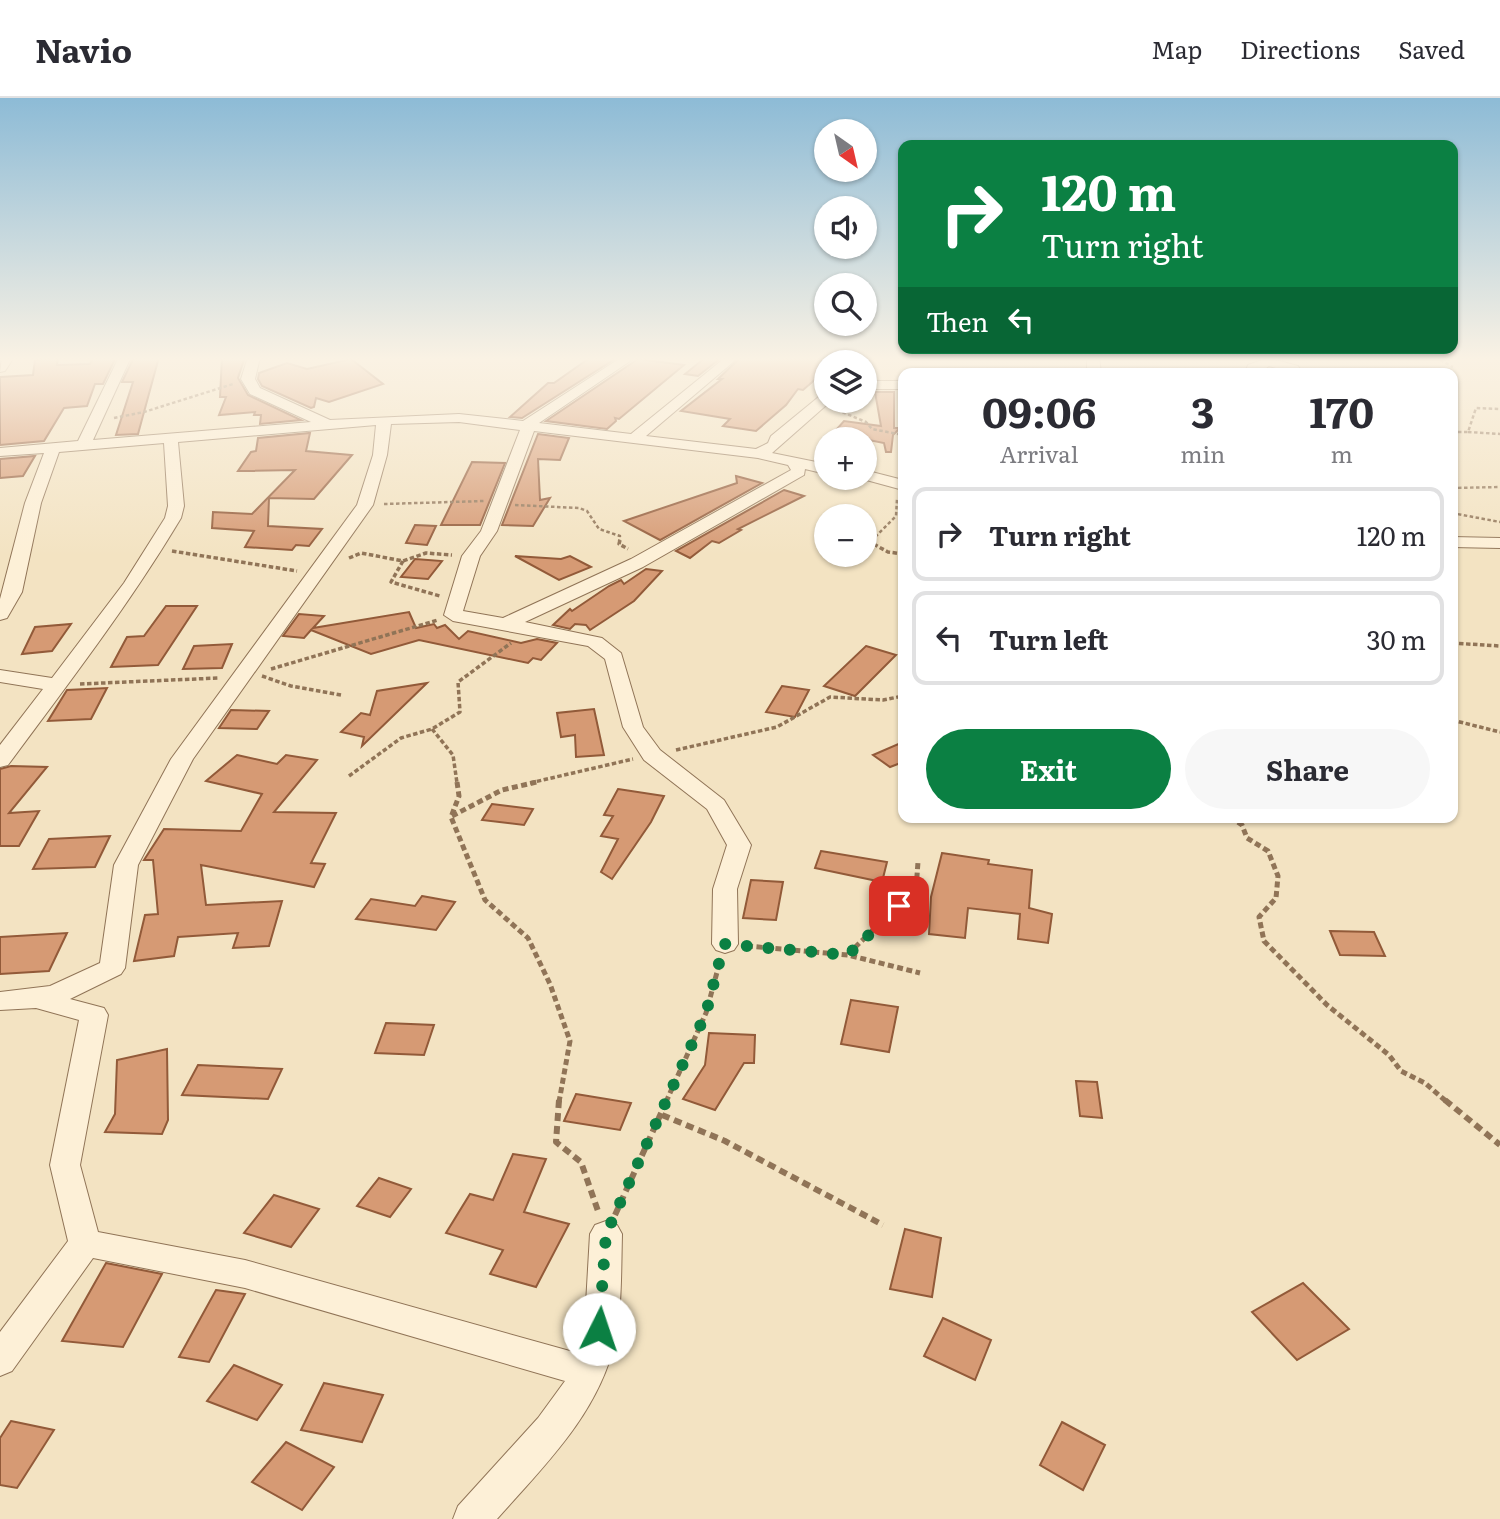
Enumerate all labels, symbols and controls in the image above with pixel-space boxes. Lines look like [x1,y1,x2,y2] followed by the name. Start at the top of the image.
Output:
[35,24,132,73] text: Navio
[1151,31,1202,66] text: Map
[1240,31,1360,66] text: Directions
[1398,31,1465,66] text: Saved
[814,119,877,182] north arrow
[814,119,877,567] map controls
[1041,153,1176,226] text: 120 m
[926,168,1017,259] icon: right
[814,196,877,259] button: sound
[1041,220,1203,268] text: Turn right
[814,273,877,336] button: search
[926,301,988,340] text: Then
[1002,301,1040,339] icon: left
[814,350,877,413] button: layers
[982,379,1096,441] text: 09:06
[1191,379,1214,441] text: 3
[1309,379,1374,441] text: 170
[814,427,877,490] button: +
[1000,436,1078,470] text: Arrival
[1180,436,1225,470] text: min
[1331,436,1353,470] text: m
[814,504,877,567] button: −
[930,515,968,553] icon: right
[989,515,1131,554] text: Turn right
[1357,515,1426,554] text: 120 m
[930,619,968,657] icon: left
[989,619,1108,658] text: Turn left
[1366,619,1426,658] text: 30 m
[926,729,1171,809] button: Exit
[1185,729,1430,809] button: Share
[869,876,929,936] pin
[880,887,918,925] icon: arrive
[562,1292,636,1366] position arrow

